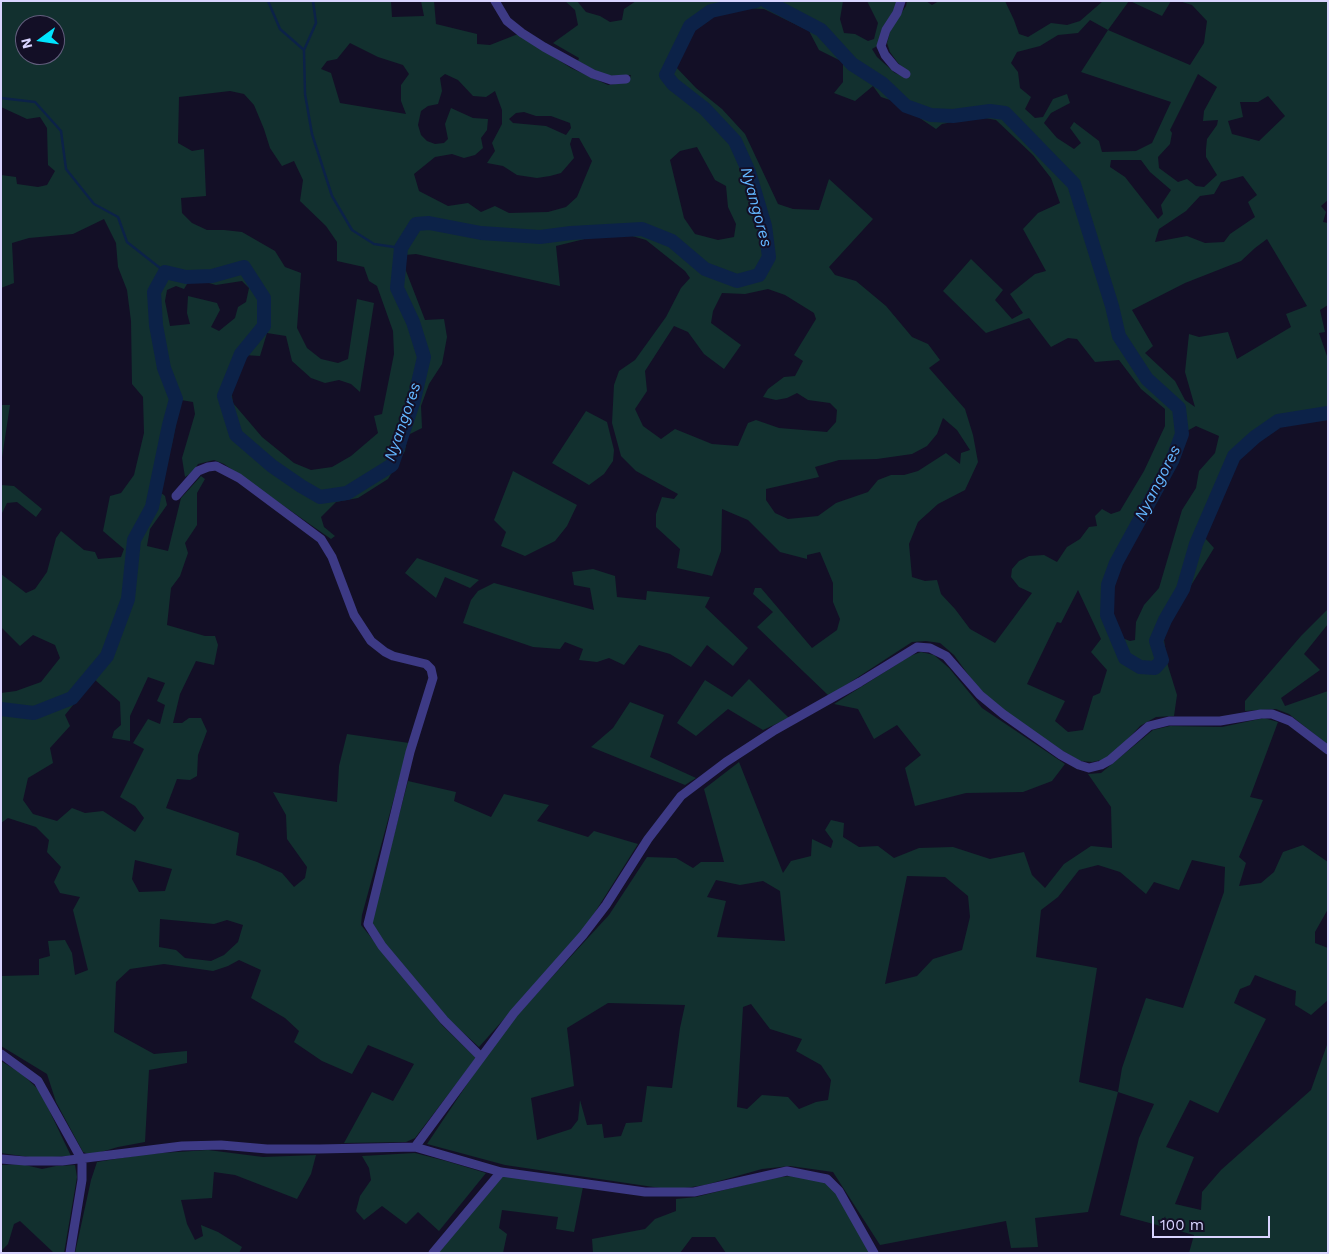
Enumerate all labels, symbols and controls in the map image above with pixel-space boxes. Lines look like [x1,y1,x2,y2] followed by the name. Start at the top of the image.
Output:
[15,15,65,65] north arrow
[17,36,35,50] text: N
[736,165,776,249] water label: Nyangores
[381,380,425,464] water label: Nyangores
[1131,442,1185,524] water label: Nyangores
[1154,1206,1272,1238] scale bar
[1160,1216,1204,1234] text: 100 m

